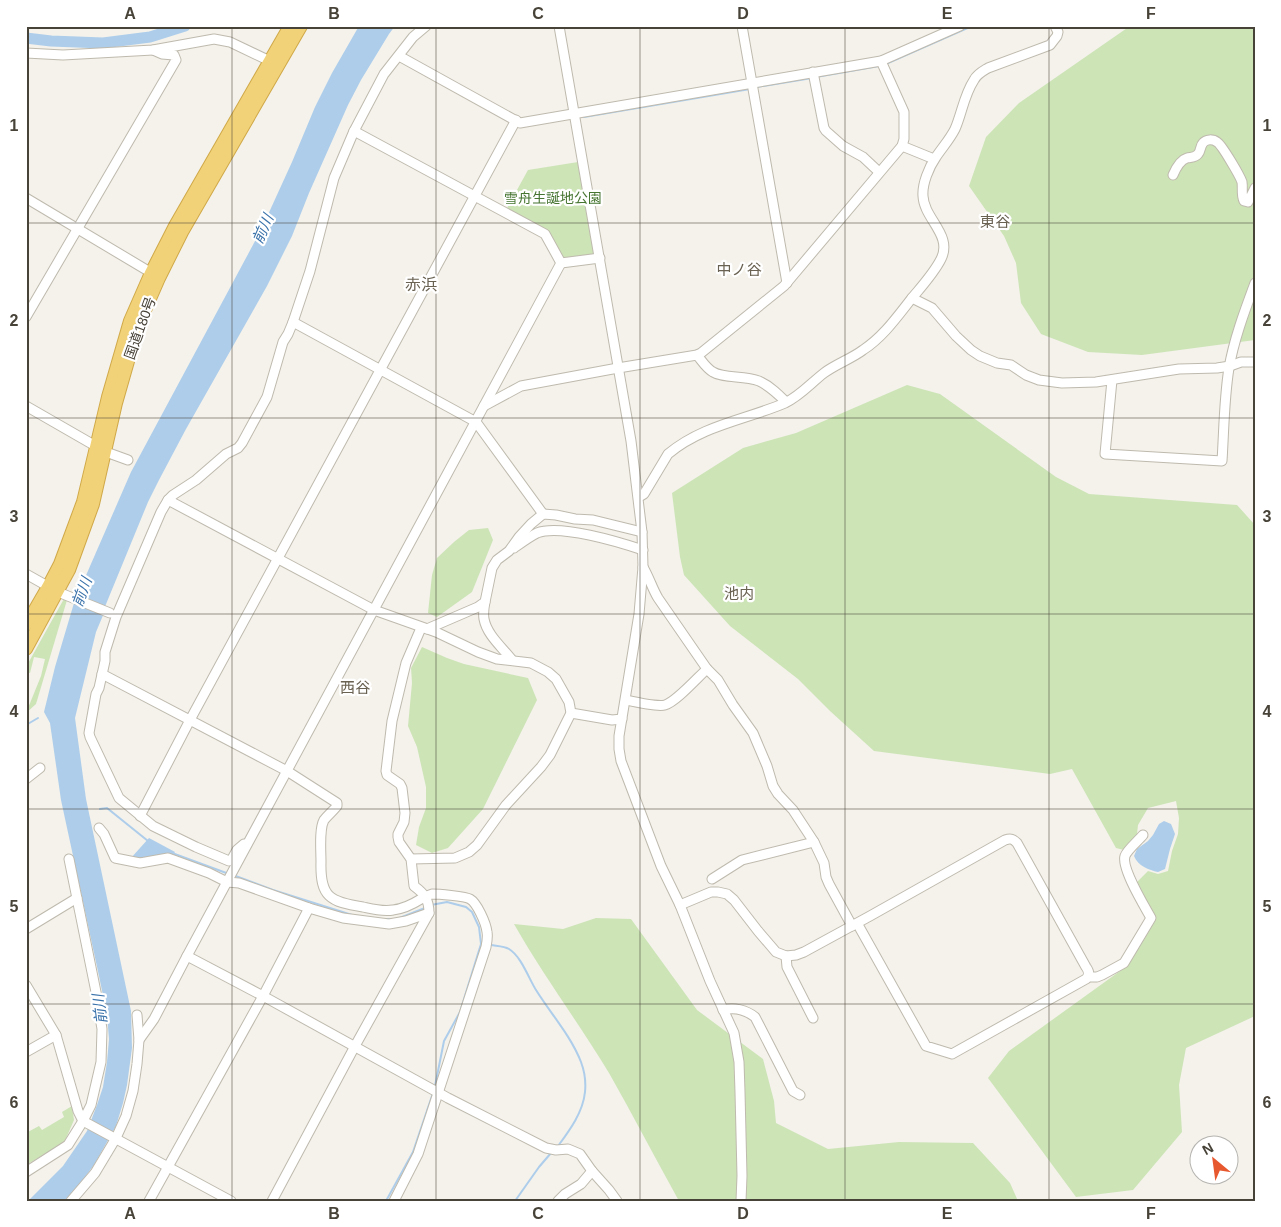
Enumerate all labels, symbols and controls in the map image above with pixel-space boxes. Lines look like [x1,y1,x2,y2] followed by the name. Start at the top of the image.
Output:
[124,5,136,22] text: A
[328,5,340,22] text: B
[532,5,544,22] text: C
[737,5,749,22] text: D
[942,5,953,22] text: E
[1146,5,1156,22] text: F
[10,117,19,134] text: 1
[1263,117,1272,134] text: 1
[504,190,602,206] park label: 雪舟生誕地公園
[249,210,277,246] water label: 前川
[980,213,1010,230] district label: 東谷
[716,261,762,278] district label: 中ノ谷
[405,276,437,293] district label: 赤浜
[121,295,159,361] street label: 国道180号
[10,312,19,329] text: 2
[1263,312,1272,329] text: 2
[10,508,19,525] text: 3
[1263,508,1272,525] text: 3
[68,573,95,609] water label: 前川
[724,585,754,602] district label: 池内
[340,679,370,696] district label: 西谷
[10,703,19,720] text: 4
[1263,703,1272,720] text: 4
[10,898,19,915] text: 5
[1263,898,1272,915] text: 5
[89,991,110,1025] water label: 前川
[10,1094,19,1111] text: 6
[1263,1094,1272,1111] text: 6
[1188,1134,1238,1184] north arrow
[1199,1139,1216,1158] text: N
[124,1205,136,1222] text: A
[328,1205,340,1222] text: B
[532,1205,544,1222] text: C
[737,1205,749,1222] text: D
[942,1205,953,1222] text: E
[1146,1205,1156,1222] text: F

